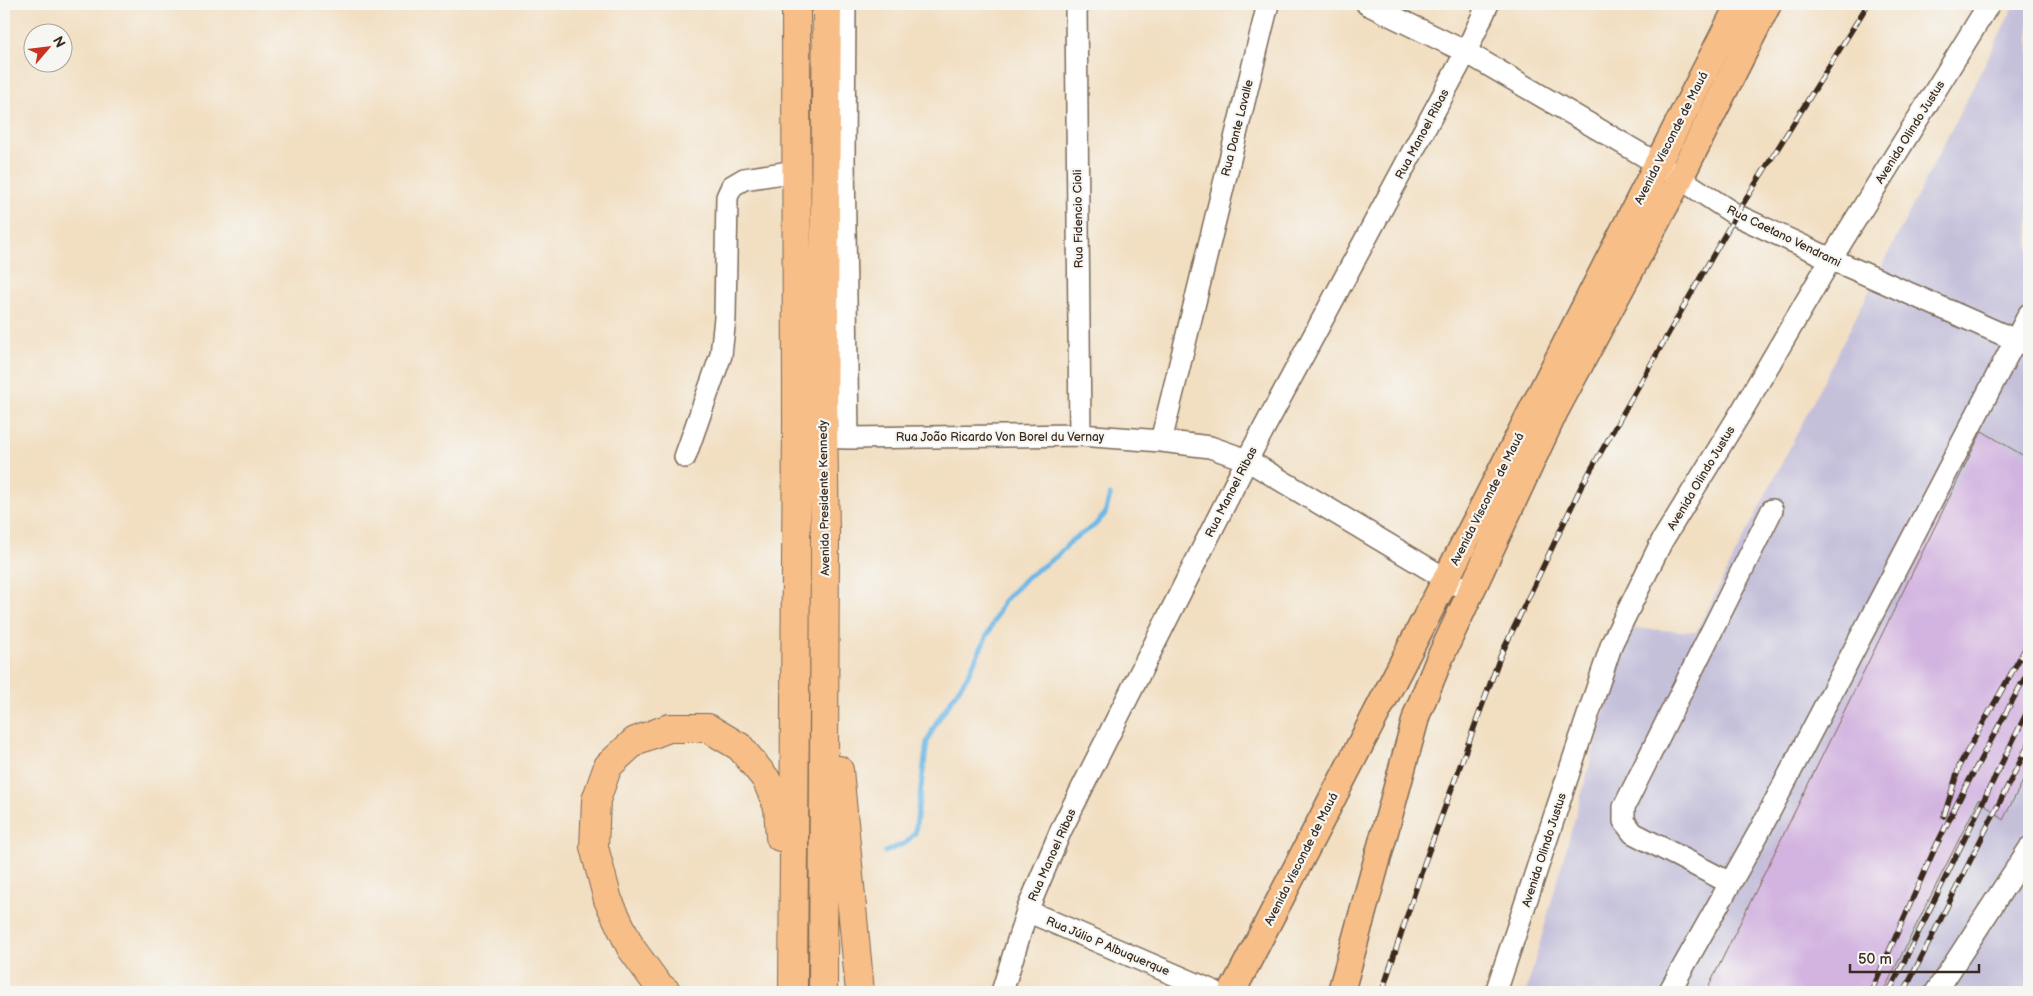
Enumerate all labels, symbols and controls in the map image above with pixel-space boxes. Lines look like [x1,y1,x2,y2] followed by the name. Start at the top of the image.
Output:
[22,22,72,72] north arrow
[49,33,69,51] text: N
[1631,69,1712,207] street label: Avenida Visconde de Mauá
[1218,78,1257,178] street label: Rua Dante Lavalle
[1873,78,1948,187] street label: Avenida Olindo Justus
[1392,87,1453,182] street label: Rua Manoel Ribas
[1070,169,1087,269] street label: Rua Fidencio Cioli
[1724,202,1843,271] street label: Rua Caetano Vendrami
[816,419,833,576] street label: Avenida Presidente Kennedy
[1664,423,1739,533] street label: Avenida Olindo Justus
[896,430,1105,445] street label: Rua João Ricardo Von Borel du Vernay
[1447,430,1528,568] street label: Avenida Visconde de Mauá
[1202,444,1261,540] street label: Rua Manoel Ribas
[1261,790,1342,928] street label: Avenida Visconde de Mauá
[1519,791,1570,909] street label: Avenida Olindo Justus
[1025,806,1080,904] street label: Rua Manoel Ribas
[1044,914,1172,979] street label: Rua Júlio P Albuquerque
[1850,941,1979,973] scale bar
[1858,950,1892,969] text: 50 m

